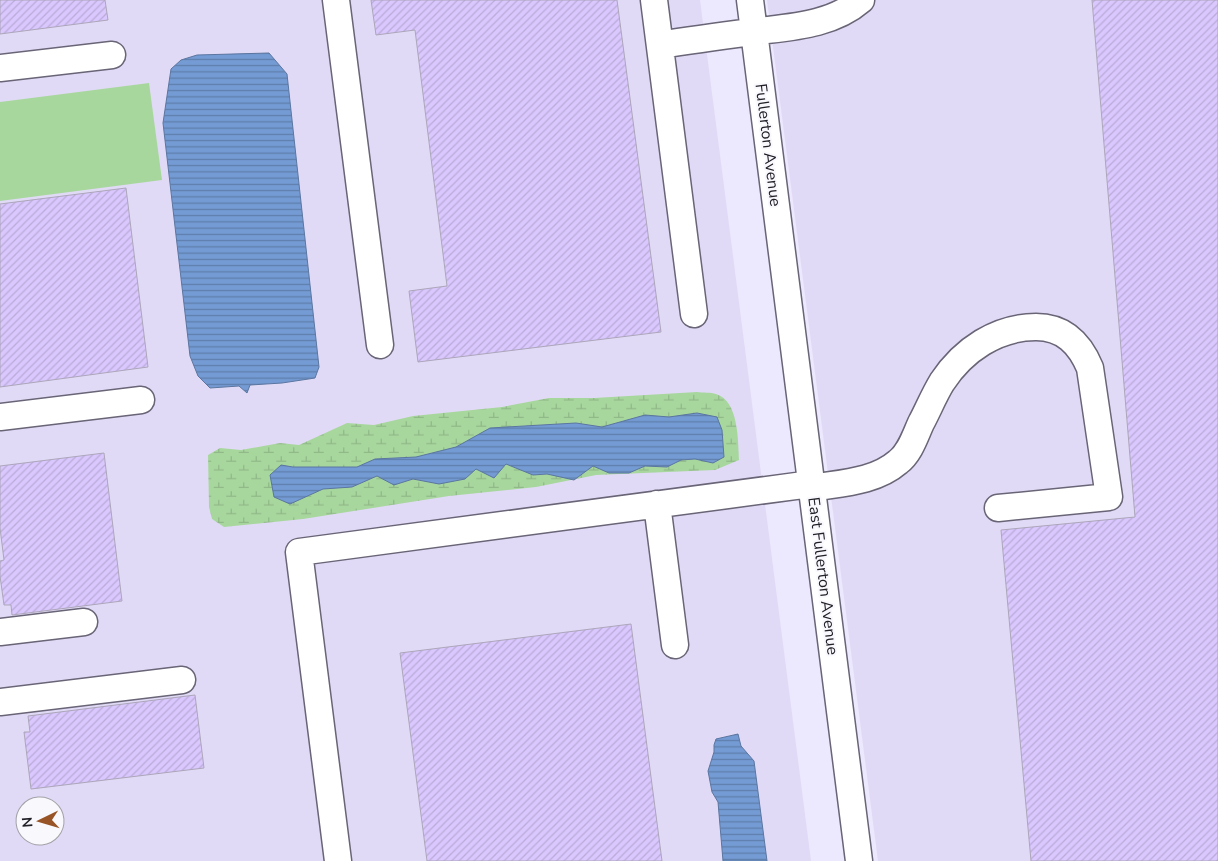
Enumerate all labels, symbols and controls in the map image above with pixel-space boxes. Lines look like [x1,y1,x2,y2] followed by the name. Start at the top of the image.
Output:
[750,82,786,208] street label: Fullerton Avenue
[802,496,844,656] street label: East Fullerton Avenue
[15,796,65,846] north arrow
[18,816,37,828] text: N

